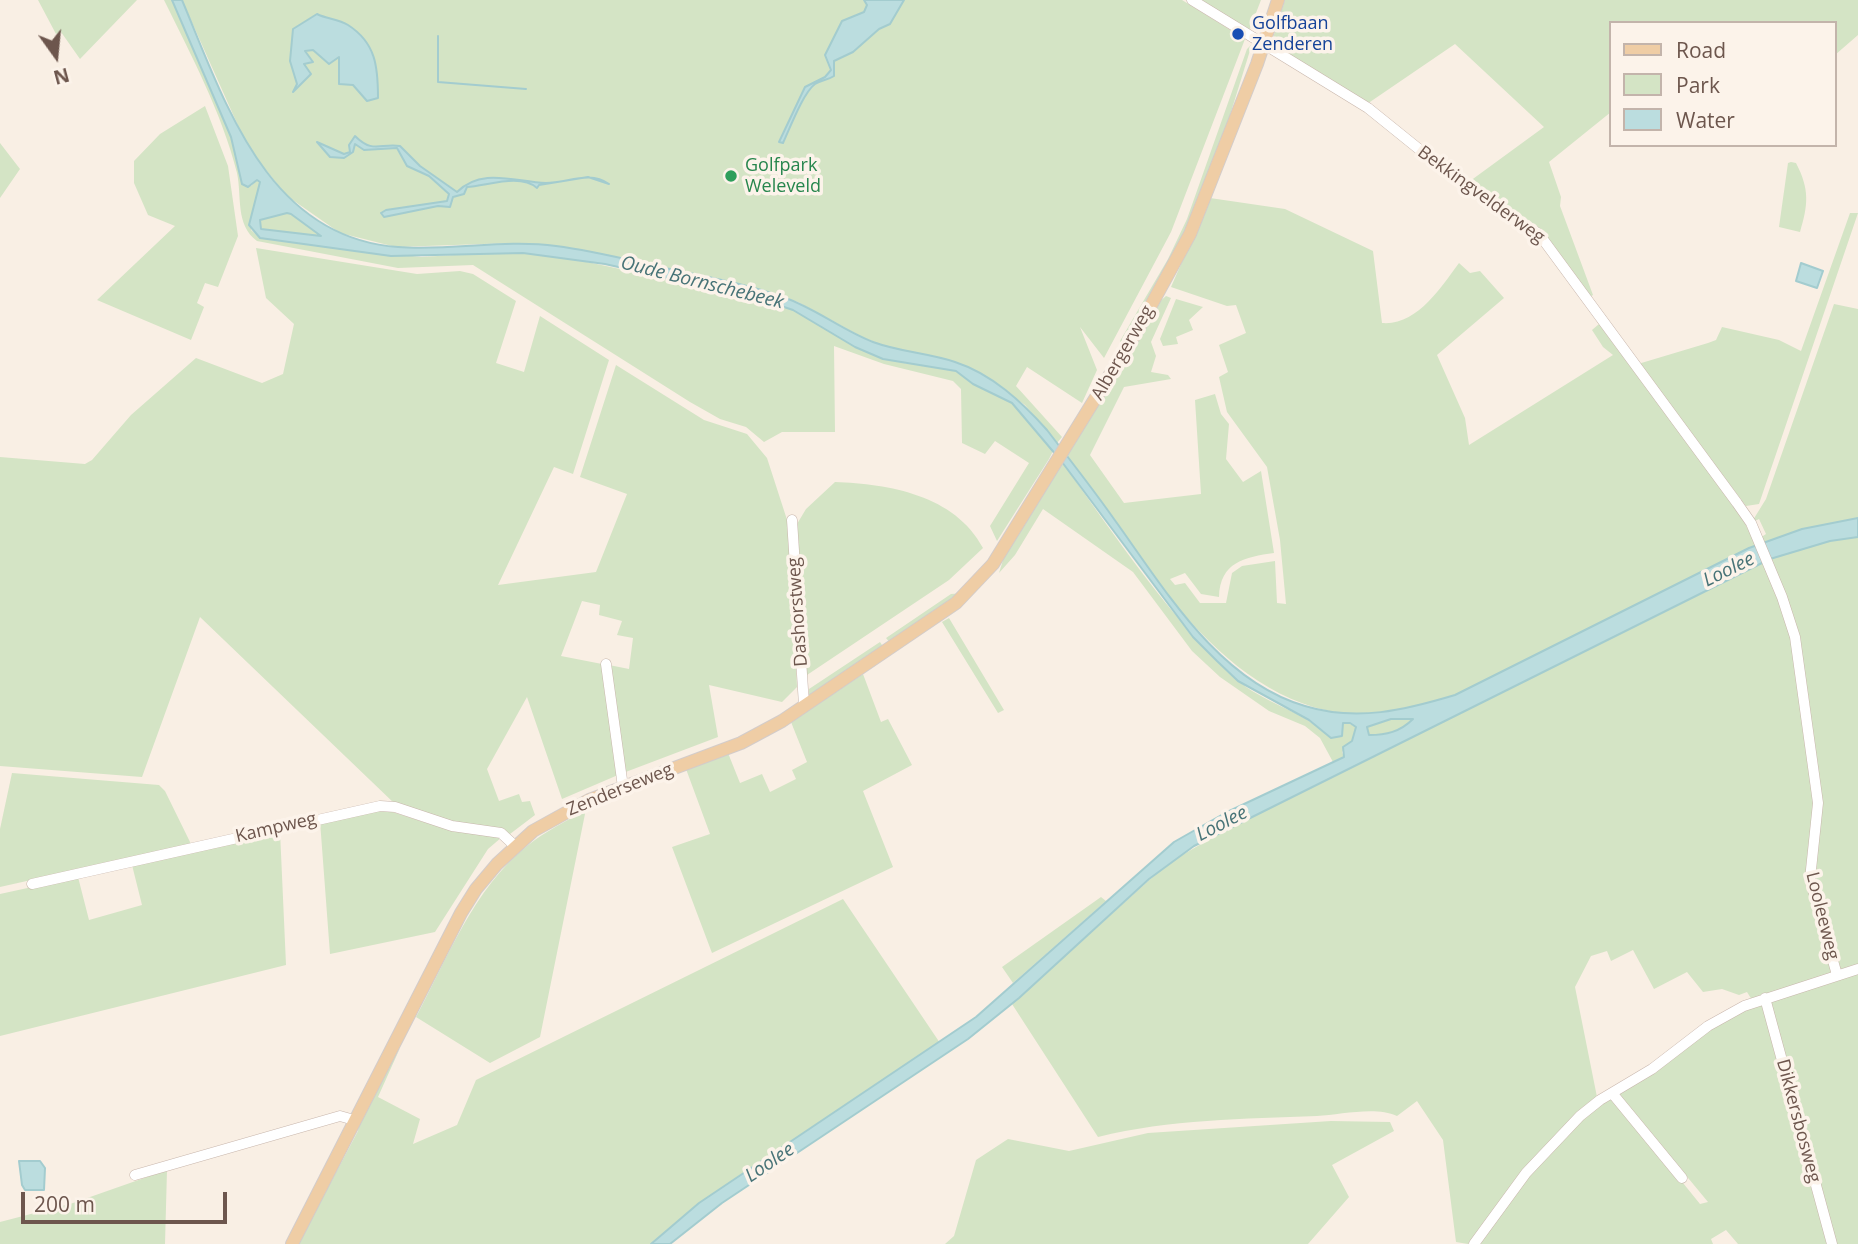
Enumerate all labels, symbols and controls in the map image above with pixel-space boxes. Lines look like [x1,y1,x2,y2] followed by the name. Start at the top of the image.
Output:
[1252,13,1333,56] place label: Golfbaan Zenderen
[21,21,91,91] north arrow
[1610,21,1837,147] legend
[1230,26,1246,42] marker: Golfbaan Zenderen
[1676,36,1726,64] text: Road
[51,62,72,91] text: N
[1676,71,1720,99] text: Park
[1676,106,1735,134] text: Water
[1413,142,1549,248] street label: Bekkingvelderweg
[745,155,821,198] place label: Golfpark Weleveld
[723,168,739,184] marker: Golfpark Weleveld
[618,252,786,314] water label: Oude Bornschebeek
[1087,302,1159,404] street label: Albergerweg
[1700,548,1758,592] water label: Loolee
[783,557,813,667] street label: Dashorstweg
[564,759,676,821] street label: Zenderseweg
[1193,802,1251,846] water label: Loolee
[233,808,319,848] street label: Kampweg
[1801,870,1843,962] street label: Looleeweg
[1771,1057,1825,1185] street label: Dikkersbosweg
[741,1138,799,1188] water label: Loolee
[24,1178,231,1222] scale bar
[34,1190,95,1218] text: 200 m

